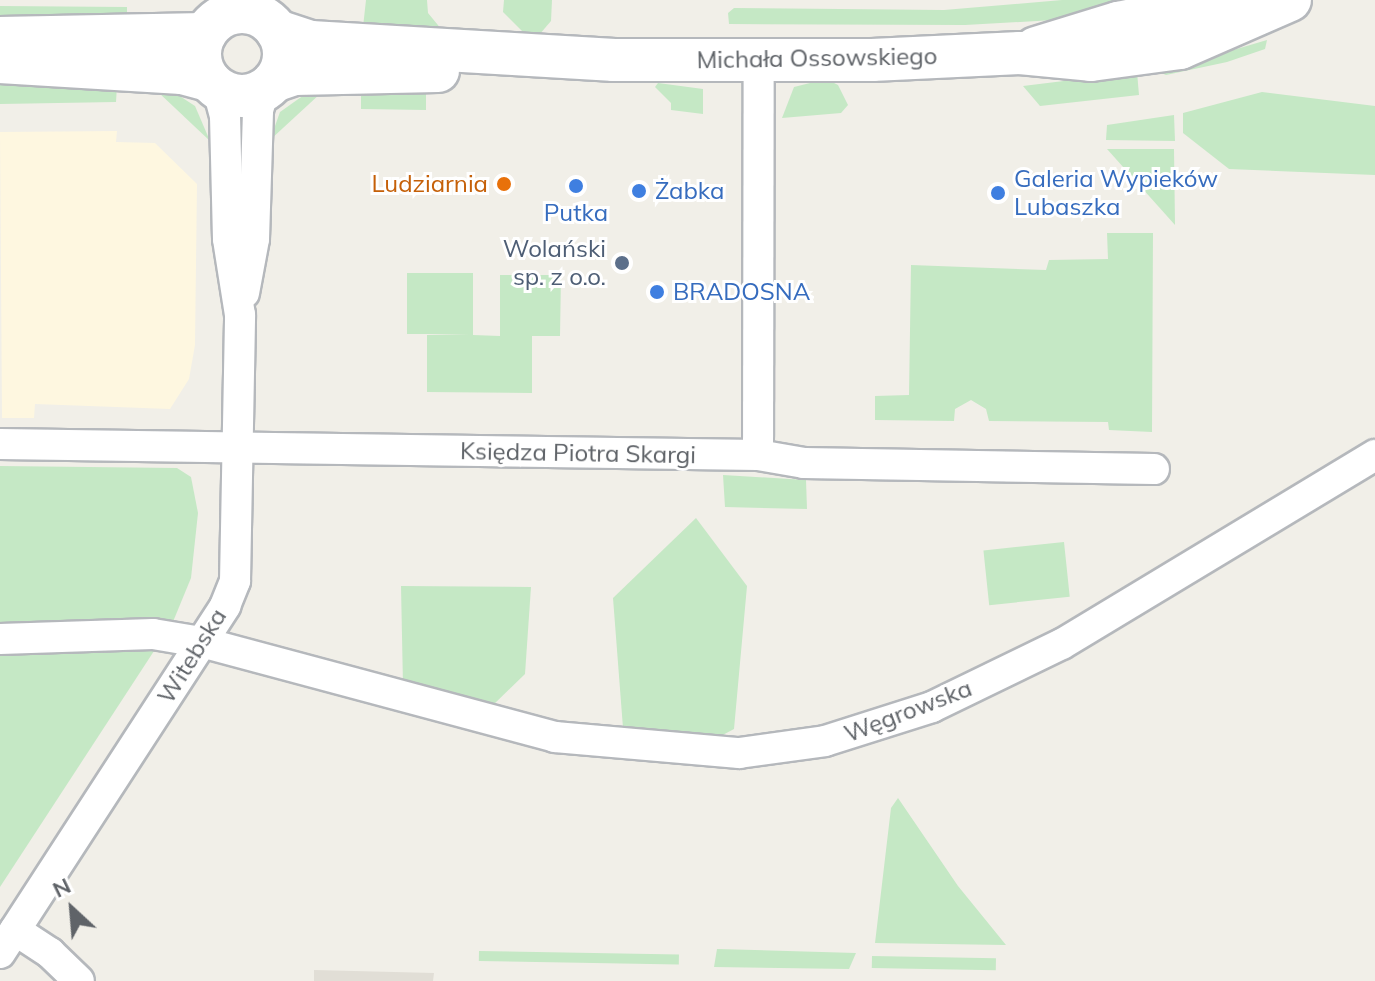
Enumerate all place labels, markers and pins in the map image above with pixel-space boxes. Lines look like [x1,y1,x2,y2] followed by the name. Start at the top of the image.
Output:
[1014,165,1218,221] place label: Galeria Wypieków Lubaszka
[371,170,488,198] place label: Ludziarnia
[495,175,513,193] marker: Ludziarnia
[567,177,585,195] marker: Putka
[655,177,725,205] place label: Żabka
[630,182,648,200] marker: Żabka
[989,184,1007,202] marker: Galeria Wypieków Lubaszka
[544,199,608,227] place label: Putka
[503,235,606,291] place label: Wolański sp. z o.o.
[613,254,631,272] marker: Wolański sp. z o.o.
[673,278,810,306] place label: BRADOSNA
[648,283,666,301] marker: BRADOSNA

